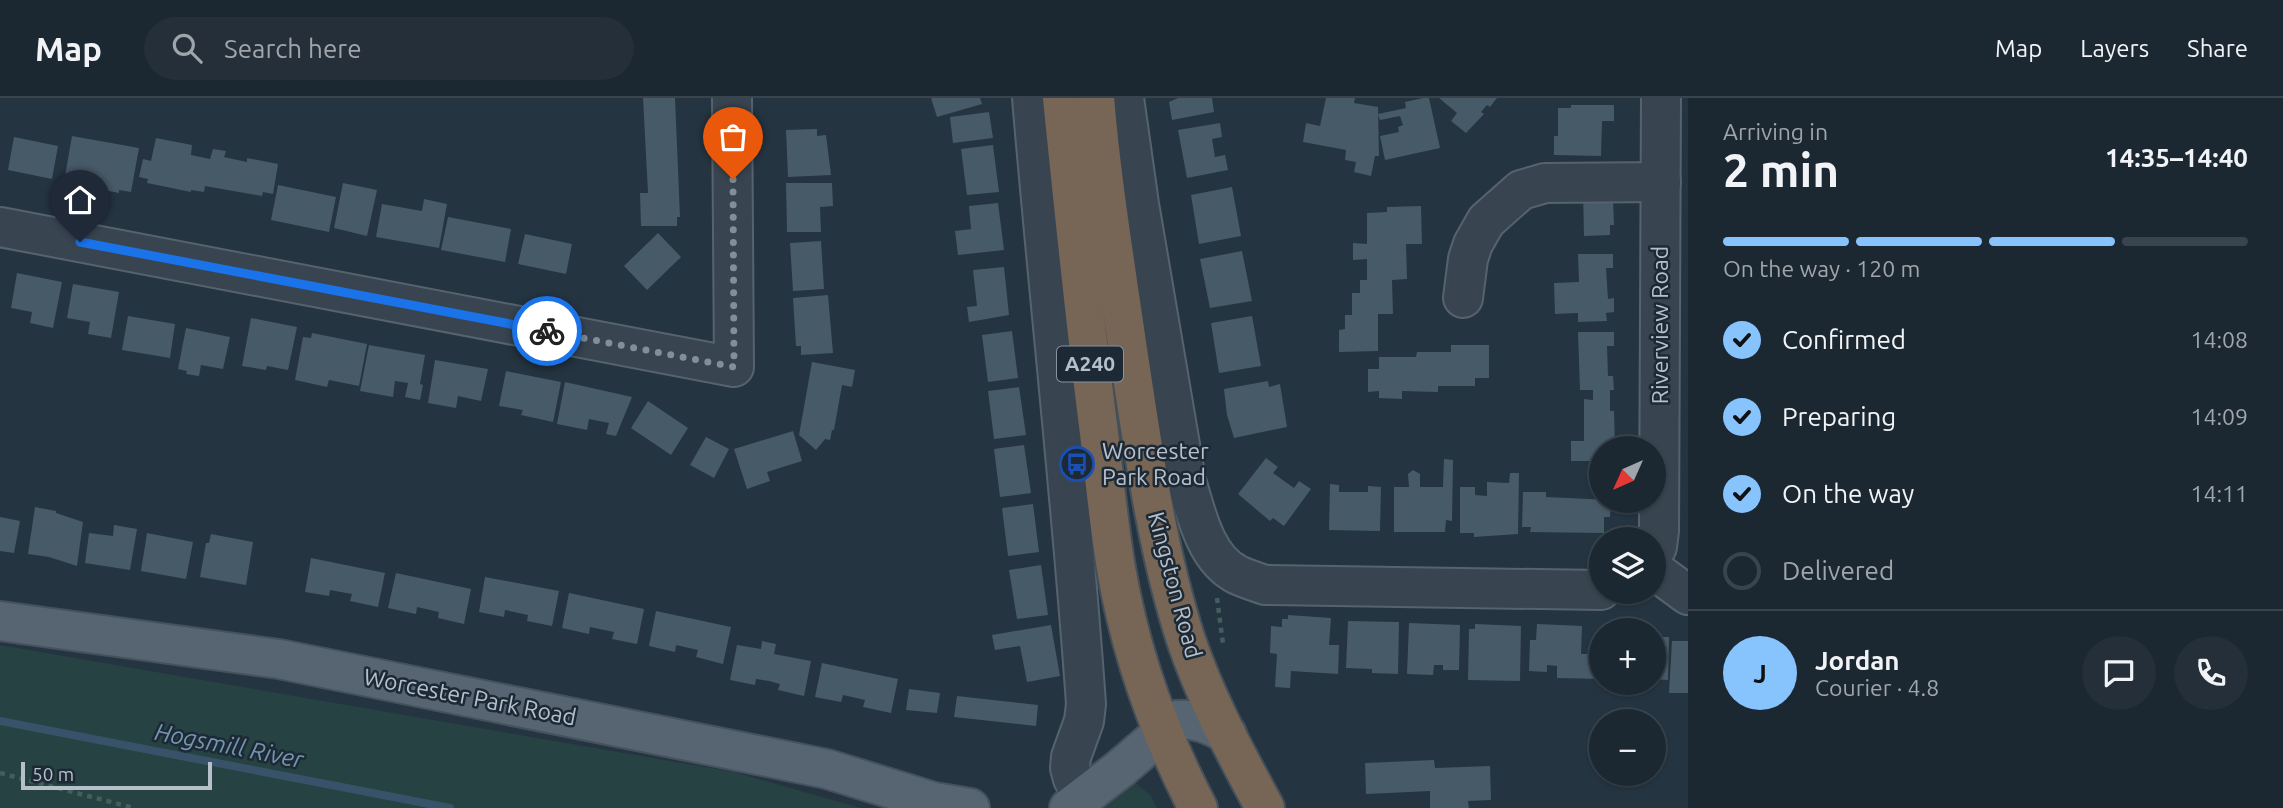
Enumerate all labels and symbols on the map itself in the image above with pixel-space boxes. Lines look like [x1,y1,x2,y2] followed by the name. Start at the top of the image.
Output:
[703,107,763,179] pin
[50,170,110,242] pin
[1647,246,1672,404] street label: Riverview Road
[512,296,582,366] courier
[1057,346,1123,382] road number: A240
[1589,436,1666,513] north arrow
[1102,438,1209,489] place label: Worcester Park Road
[1058,445,1096,483] bus stop icon: Worcester Park Road
[1144,509,1207,661] street label: Kingston Road
[362,664,579,729] street label: Worcester Park Road
[153,718,306,773] water label: Hogsmill River
[21,759,212,791] scale bar

